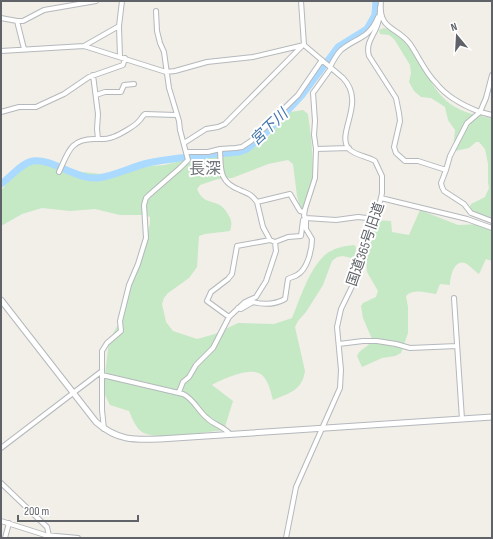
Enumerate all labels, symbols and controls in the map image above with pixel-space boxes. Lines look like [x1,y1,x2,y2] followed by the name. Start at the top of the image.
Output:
[437,16,477,56] north arrow
[449,20,459,34] text: N
[247,104,294,150] water label: 宮下川
[189,160,221,179] district label: 長深
[343,200,388,288] street label: 国道365号旧道
[18,497,138,523] scale bar
[24,504,50,519] text: 200 m

